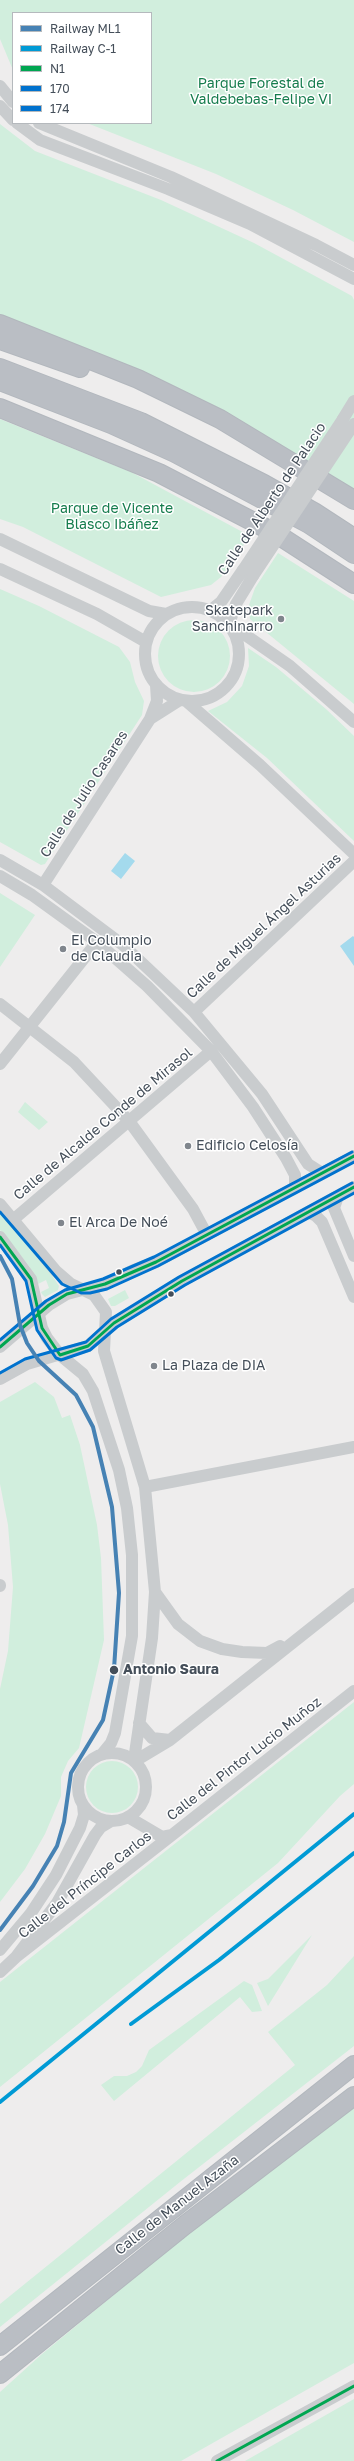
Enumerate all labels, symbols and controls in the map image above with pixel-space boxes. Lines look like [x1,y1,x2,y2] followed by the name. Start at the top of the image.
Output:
[12,12,152,124] legend
[50,21,120,36] text: Railway ML1
[50,41,116,56] text: Railway C-1
[50,61,65,76] text: N1
[190,76,332,108] park label: Parque Forestal de Valdebebas-Felipe VI
[50,81,70,96] text: 170
[50,101,70,116] text: 174
[214,419,330,579] street label: Calle de Alberto de Palacio
[51,501,173,534] park label: Parque de Vicente Blasco Ibáñez
[192,603,273,636] place label: Skatepark Sanchinarro
[276,614,286,624] marker: Skatepark Sanchinarro
[37,727,131,861] street label: Calle de Julio Casares
[183,850,345,1002] street label: Calle de Miguel Ángel Asturias
[71,933,152,966] place label: El Columpio de Claudia
[58,944,68,954] marker: El Columpio de Claudia
[10,1044,196,1204] street label: Calle de Alcalde Conde de Mirasol
[196,1138,298,1154] place label: Edificio Celosía
[183,1141,193,1151] marker: Edificio Celosía
[69,1215,168,1231] place label: El Arca De Noé
[56,1218,66,1228] marker: El Arca De Noé
[114,1267,124,1277] unlabelled marker
[166,1289,176,1299] unlabelled marker
[162,1358,265,1374] place label: La Plaza de DIA
[149,1361,159,1371] marker: La Plaza de DIA
[123,1662,219,1678] place label: Antonio Saura
[108,1664,120,1676] marker: Antonio Saura
[164,1694,324,1824] street label: Calle del Pintor Lucio Muñoz
[15,1828,155,1942] street label: Calle del Príncipe Carlos
[112,2151,242,2259] street label: Calle de Manuel Azaña

